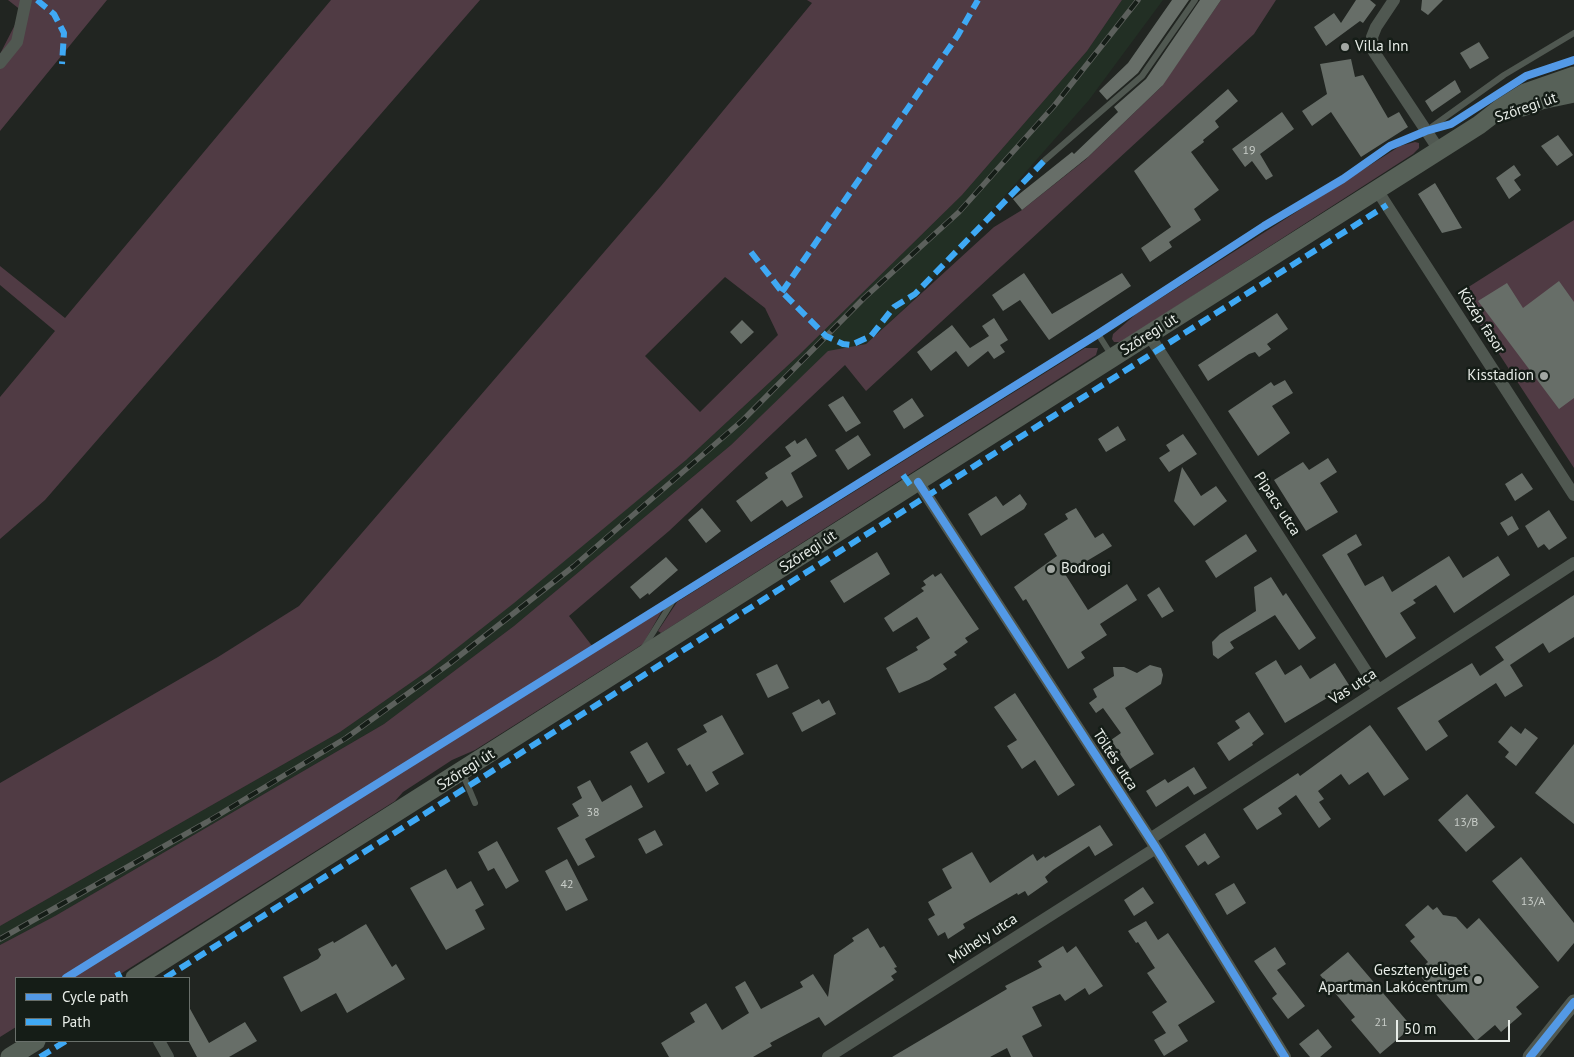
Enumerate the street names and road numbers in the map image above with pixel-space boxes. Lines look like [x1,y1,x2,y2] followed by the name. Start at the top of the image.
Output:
[1493,89,1559,127] street label: Szőregi út
[1453,285,1509,357] street label: Közép fasor
[1117,310,1181,360] street label: Szőregi út
[1250,469,1304,539] street label: Pipacs utca
[776,527,840,577] street label: Szőregi út
[1326,665,1380,709] street label: Vas utca
[1089,726,1141,794] street label: Töltés utca
[434,745,498,795] street label: Szőregi út
[945,910,1021,968] street label: Műhely utca

